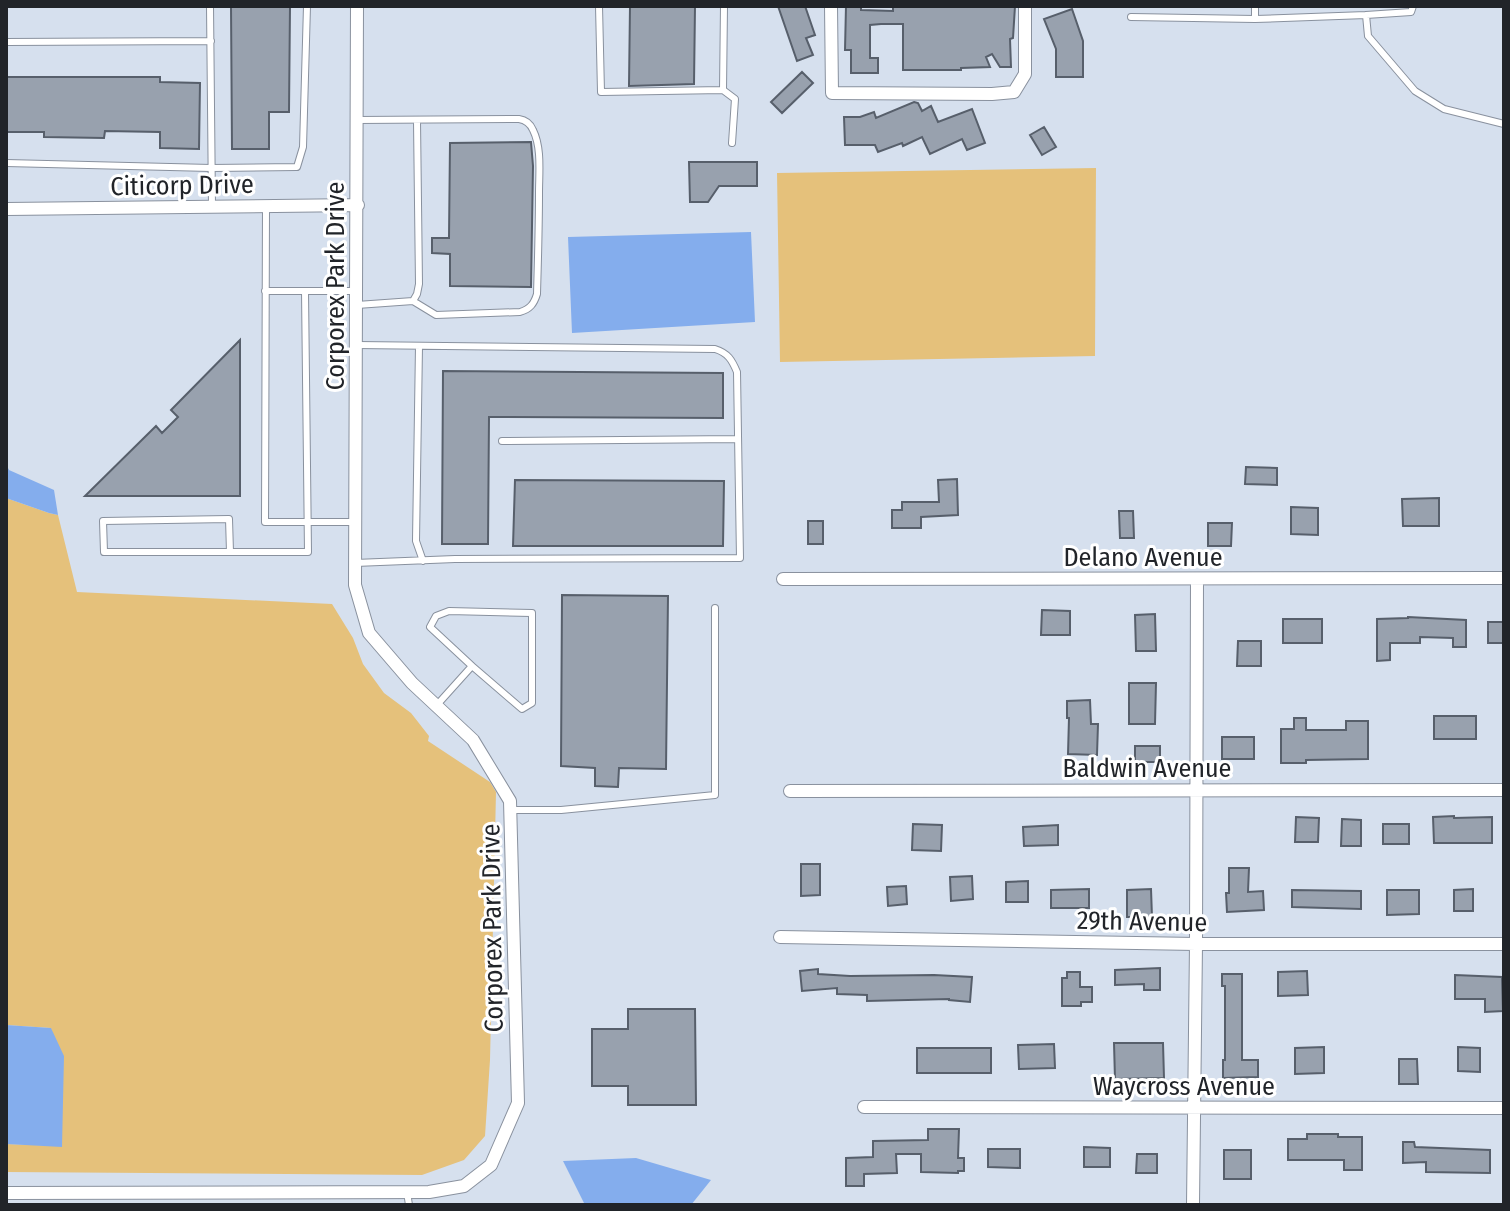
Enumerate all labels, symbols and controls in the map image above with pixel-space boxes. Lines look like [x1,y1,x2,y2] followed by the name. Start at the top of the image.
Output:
[110,169,254,202] street label: Citicorp Drive
[320,182,351,390] street label: Corporex Park Drive
[1063,542,1223,573] street label: Delano Avenue
[1063,753,1231,784] street label: Baldwin Avenue
[475,823,510,1033] street label: Corporex Park Drive
[1077,905,1207,938] street label: 29th Avenue
[1093,1071,1275,1102] street label: Waycross Avenue

